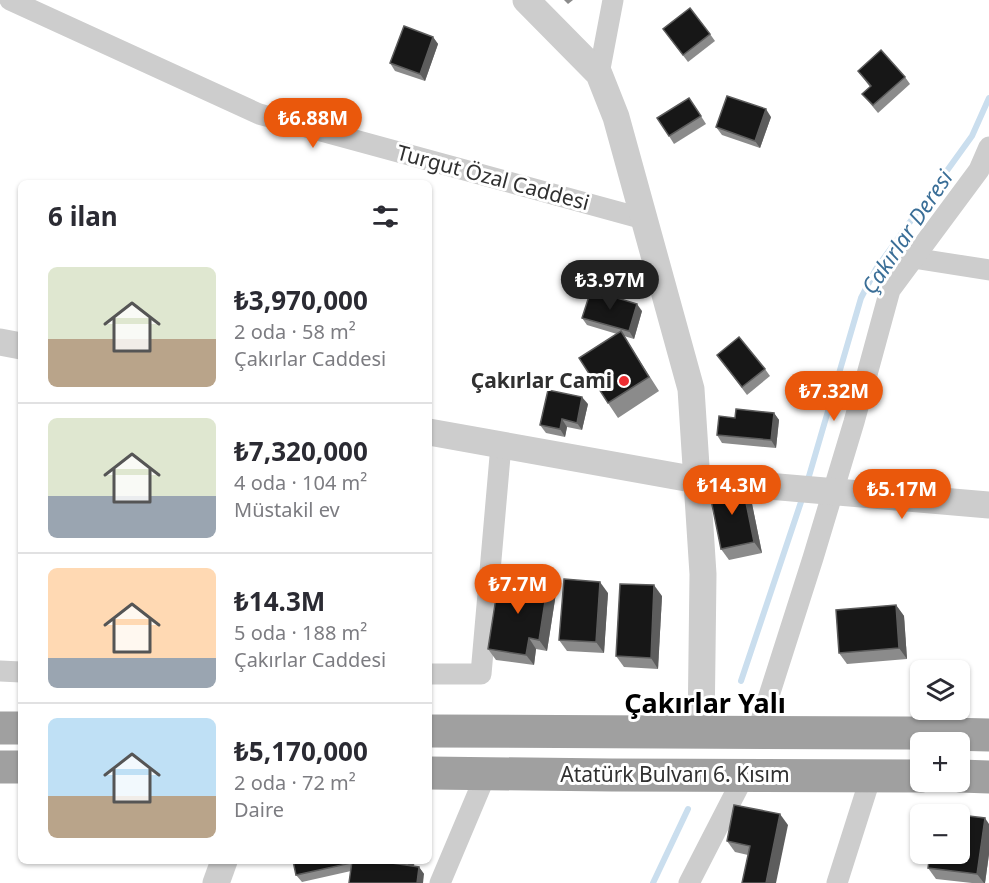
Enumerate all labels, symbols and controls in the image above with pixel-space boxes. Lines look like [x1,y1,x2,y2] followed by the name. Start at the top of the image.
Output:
[264,98,362,149] pin: ₺6.88M
[278,104,348,131] text: ₺6.88M
[394,138,593,216] street label: Turgut Özal Caddesi
[854,163,959,299] water label: Çakırlar Deresi
[48,198,118,234] text: 6 ilan
[369,200,402,233] icon: filters
[561,260,659,311] pin: ₺3.97M
[575,266,645,293] text: ₺3.97M
[234,282,368,318] text: ₺3,970,000
[96,291,168,363] icon: home
[234,318,356,345] text: 2 oda · 58 m²
[234,345,386,372] text: Çakırlar Caddesi
[471,366,612,394] place label: Çakırlar Cami
[785,371,883,422] pin: ₺7.32M
[617,374,631,388] marker: Çakırlar Cami
[799,377,869,404] text: ₺7.32M
[234,433,368,469] text: ₺7,320,000
[96,442,168,514] icon: home
[683,465,781,516] pin: ₺14.3M
[234,469,367,496] text: 4 oda · 104 m²
[853,469,951,520] pin: ₺5.17M
[697,471,767,498] text: ₺14.3M
[867,475,937,502] text: ₺5.17M
[234,496,340,523] text: Müstakil ev
[476,564,560,615] pin: ₺7.7M
[489,570,547,597] text: ₺7.7M
[234,583,325,619] text: ₺14.3M
[96,592,168,664] icon: home
[234,619,367,646] text: 5 oda · 188 m²
[234,646,386,673] text: Çakırlar Caddesi
[910,660,970,864] map controls
[910,660,970,720] button: layers
[624,684,786,721] district label: Çakırlar Yalı
[910,732,970,792] button: +
[234,733,368,769] text: ₺5,170,000
[96,742,168,814] icon: home
[560,760,790,788] street label: Atatürk Bulvarı 6. Kısım
[234,769,356,796] text: 2 oda · 72 m²
[234,796,284,823] text: Daire
[910,804,970,864] button: −

